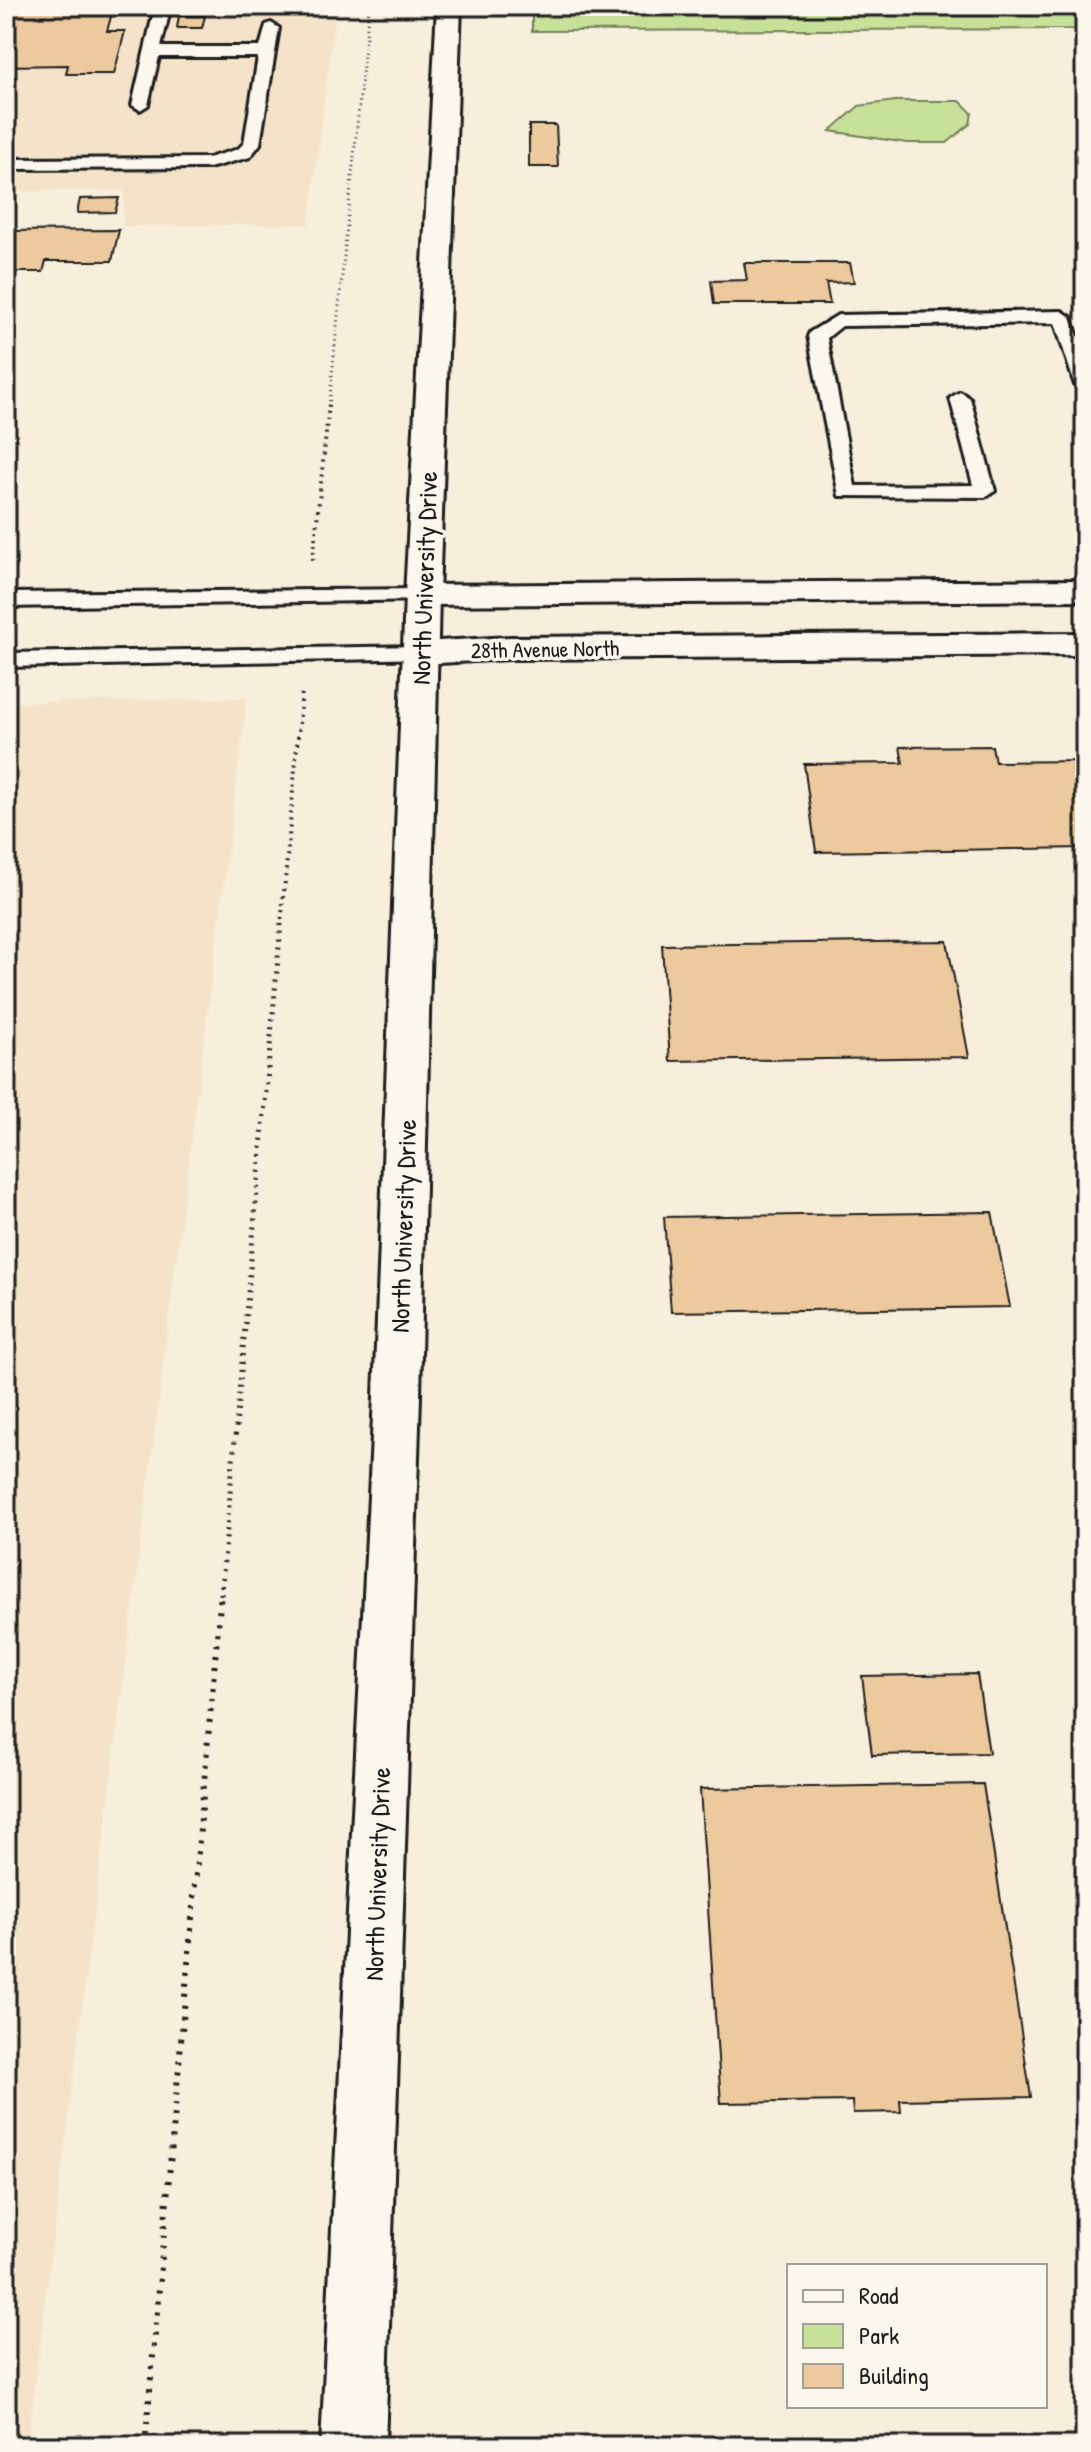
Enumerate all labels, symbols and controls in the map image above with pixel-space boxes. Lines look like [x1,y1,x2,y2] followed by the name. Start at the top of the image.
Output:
[403,471,445,685] street label: North University Drive
[471,633,619,665] street label: 28th Avenue North
[382,1119,424,1333] street label: North University Drive
[356,1767,398,1981] street label: North University Drive
[787,2264,1047,2408] legend
[859,2279,898,2311] text: Road
[859,2319,899,2351] text: Park
[859,2359,929,2391] text: Building

